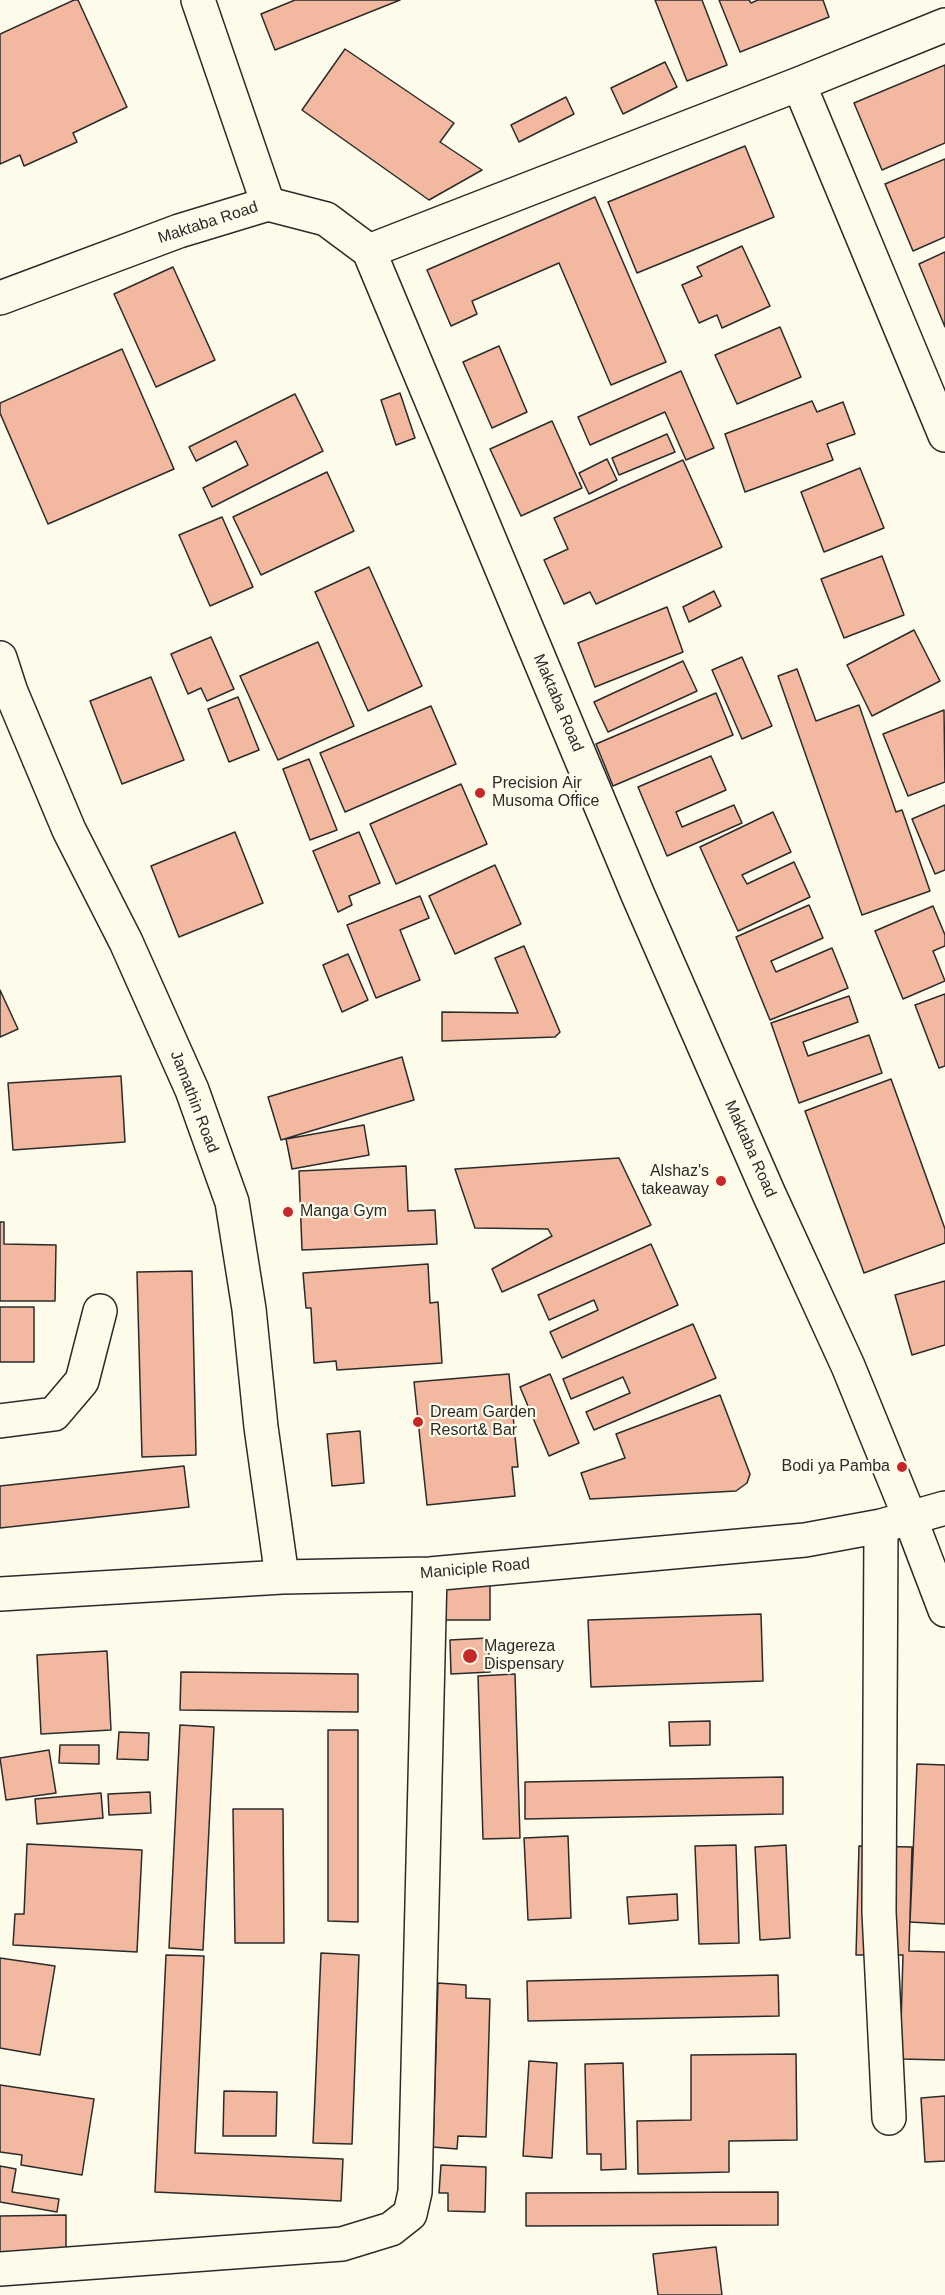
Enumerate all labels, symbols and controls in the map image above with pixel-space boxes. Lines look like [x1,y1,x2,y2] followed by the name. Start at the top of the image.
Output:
[156,198,260,248] street label: Maktaba Road
[529,651,587,755] street label: Maktaba Road
[492,774,599,812] place label: Precision Air Musoma Office
[473,786,487,800] marker: Precision Air Musoma Office
[166,1048,222,1156] street label: Jamathin Road
[720,1098,780,1200] street label: Maktaba Road
[641,1162,709,1200] place label: Alshaz's takeaway
[714,1174,728,1188] marker: Alshaz's takeaway
[300,1202,387,1222] place label: Manga Gym
[281,1205,295,1219] marker: Manga Gym
[430,1403,536,1441] place label: Dream Garden Resort& Bar
[411,1415,425,1429] marker: Dream Garden Resort& Bar
[781,1457,890,1477] place label: Bodi ya Pamba
[895,1460,909,1474] marker: Bodi ya Pamba
[419,1555,531,1583] street label: Maniciple Road
[484,1637,564,1675] place label: Magereza Dispensary
[461,1647,479,1665] marker: Magereza Dispensary

